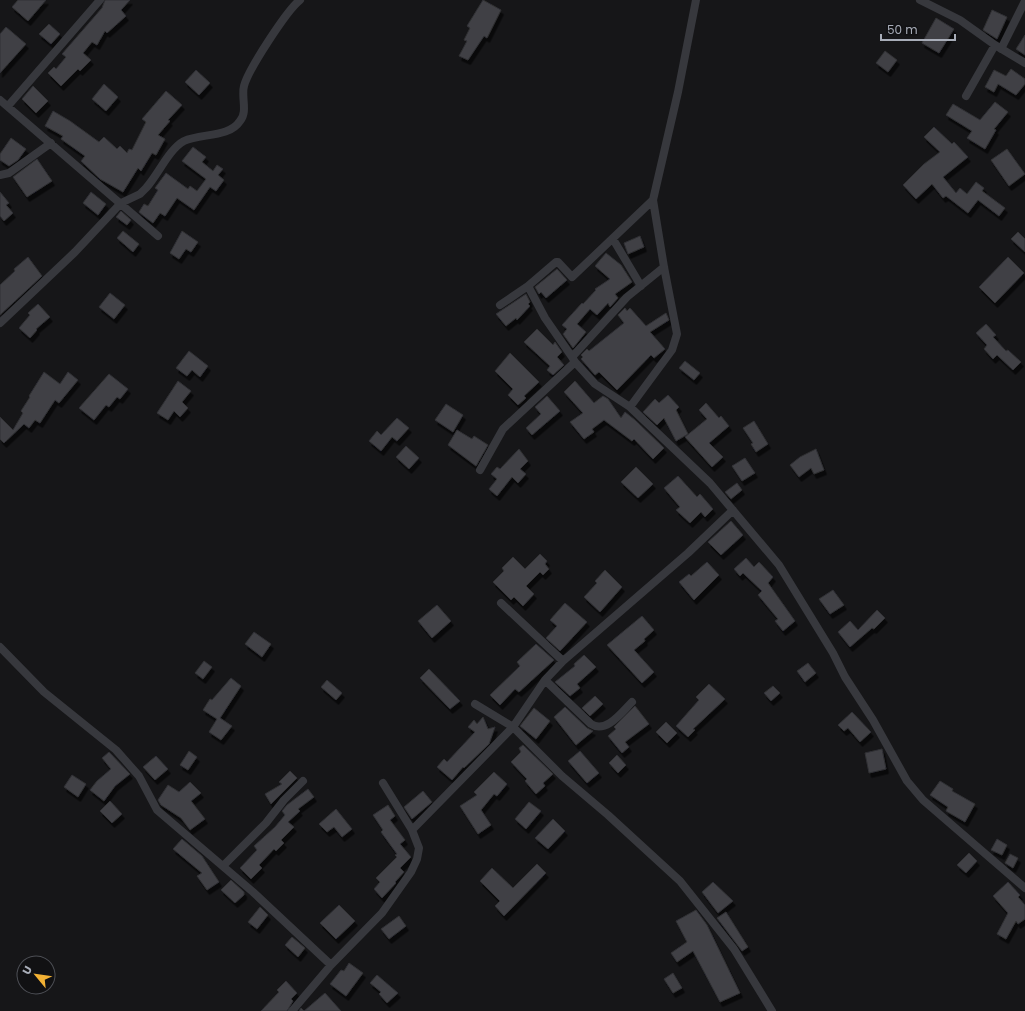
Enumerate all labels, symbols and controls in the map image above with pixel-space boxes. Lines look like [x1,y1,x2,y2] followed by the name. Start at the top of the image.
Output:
[881,16,955,42] scale bar
[887,21,918,38] text: 50 m
[16,955,56,995] north arrow
[18,963,36,977] text: U

